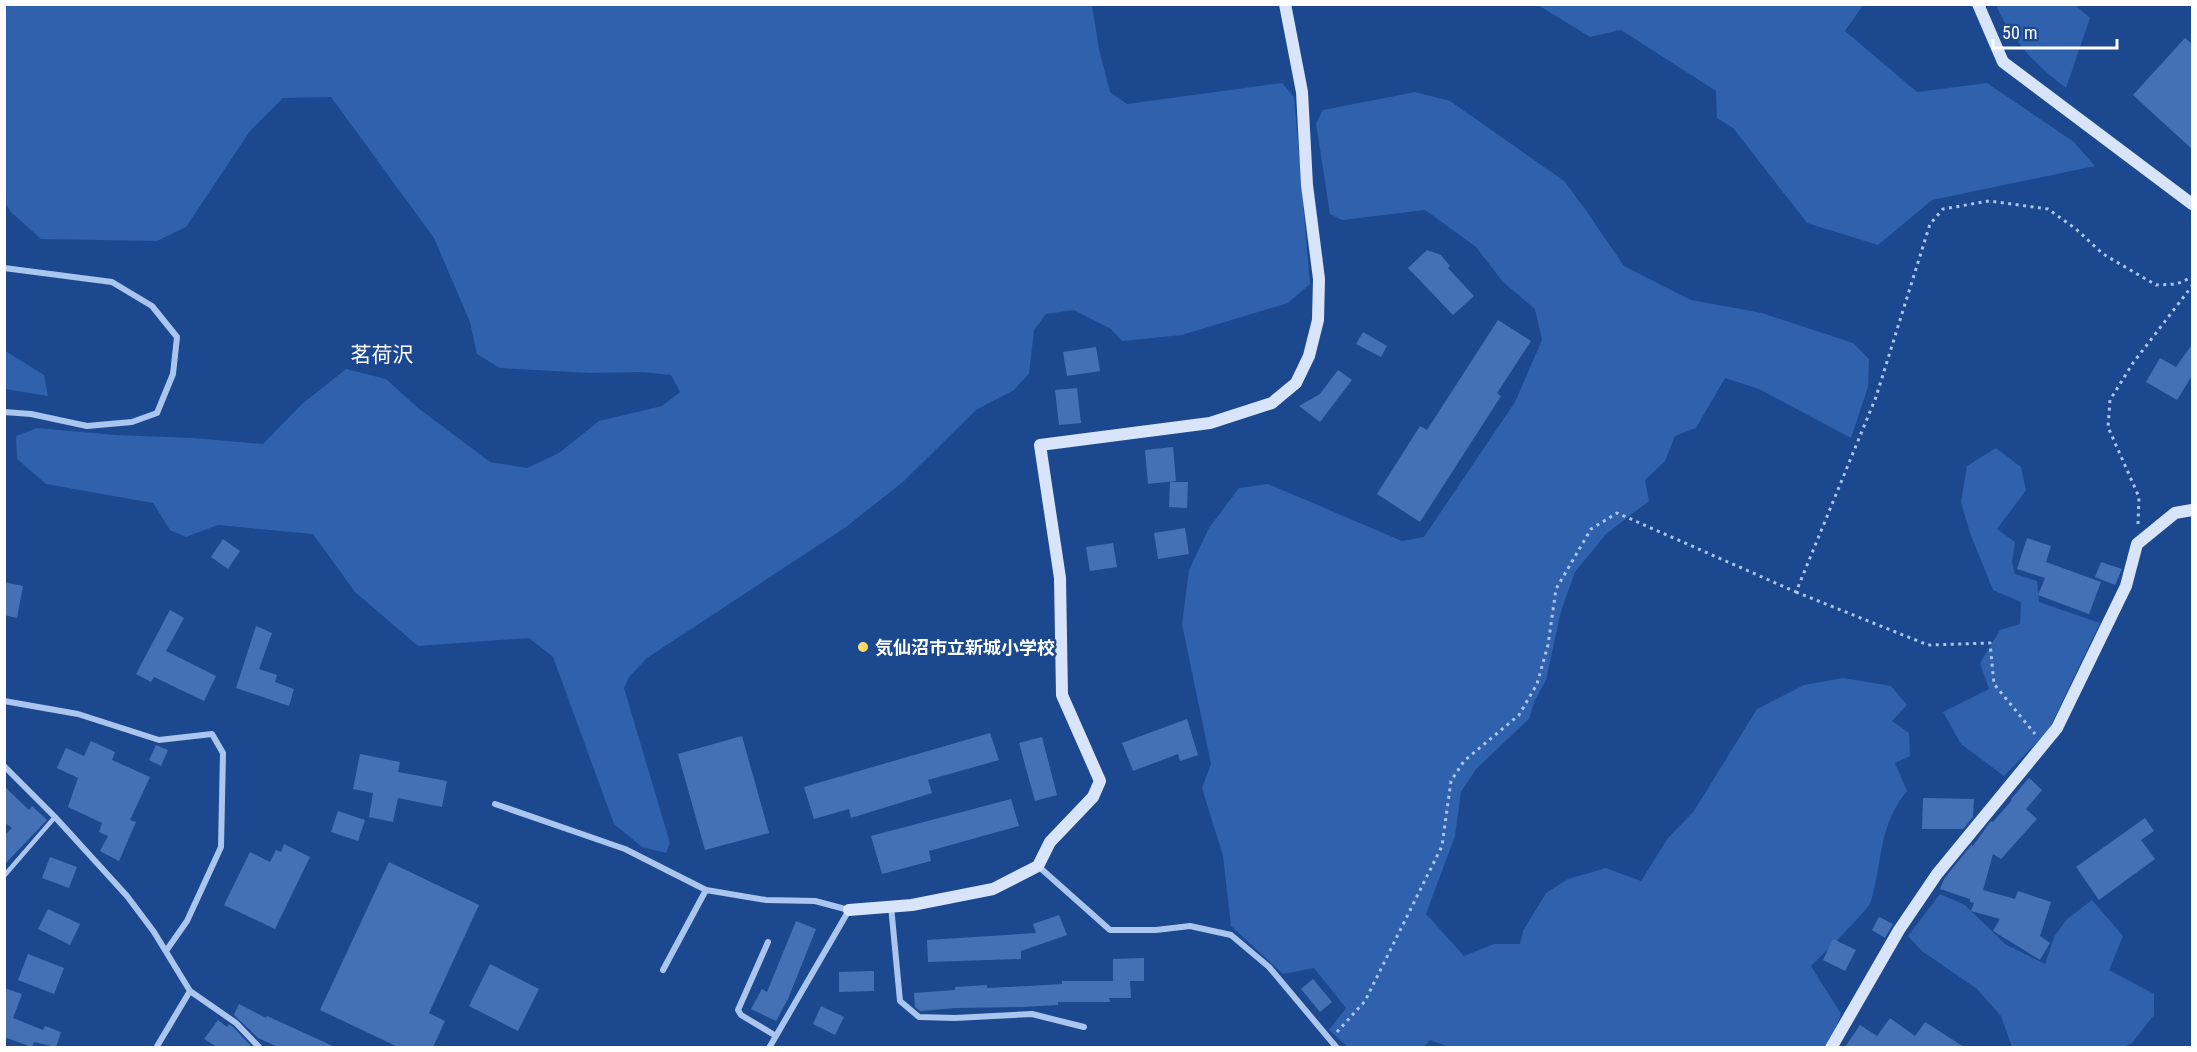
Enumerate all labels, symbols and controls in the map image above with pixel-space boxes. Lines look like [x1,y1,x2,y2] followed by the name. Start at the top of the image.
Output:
[1993,12,2118,50] scale bar
[2002,22,2037,43] text: 50 m
[351,343,414,367] district label: 茗荷沢
[875,637,1055,658] place label: 気仙沼市立新城小学校
[856,640,870,654] marker: 気仙沼市立新城小学校

